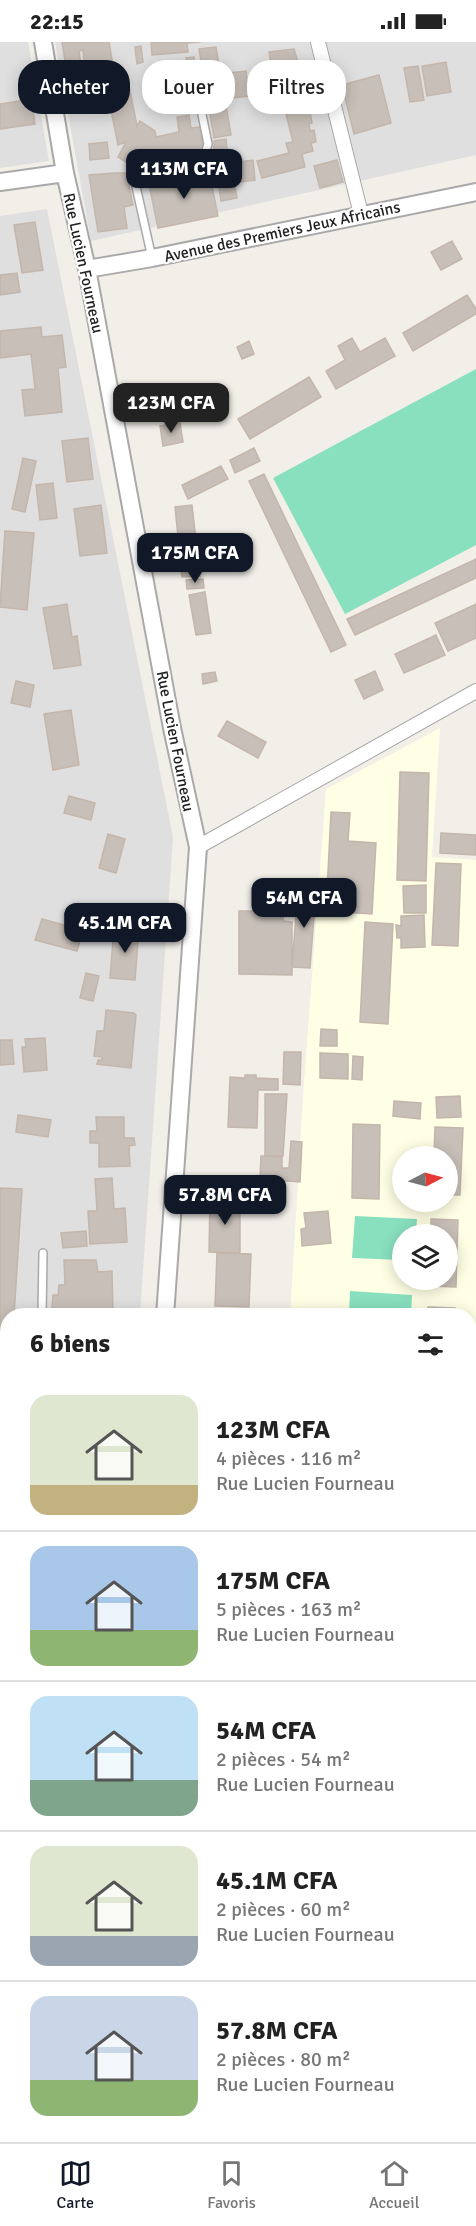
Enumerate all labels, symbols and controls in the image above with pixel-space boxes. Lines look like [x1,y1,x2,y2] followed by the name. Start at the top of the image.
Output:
[30,8,84,35] text: 22:15
[18,60,130,114] chip: Acheter
[142,60,235,114] chip: Louer
[247,60,346,114] chip: Filtres
[122,149,246,200] pin: 113M CFA
[140,156,228,181] text: 113M CFA
[58,191,108,335] street label: Rue Lucien Fourneau
[162,197,402,267] street label: Avenue des Premiers Jeux Africains
[109,383,233,434] pin: 123M CFA
[127,390,215,415] text: 123M CFA
[133,533,257,584] pin: 175M CFA
[151,540,239,565] text: 175M CFA
[152,669,198,813] street label: Rue Lucien Fourneau
[249,878,359,929] pin: 54M CFA
[265,885,343,910] text: 54M CFA
[56,903,194,954] pin: 45.1M CFA
[78,910,172,935] text: 45.1M CFA
[392,1146,458,1212] north arrow
[392,1146,458,1290] map controls
[156,1175,294,1226] pin: 57.8M CFA
[178,1182,272,1207] text: 57.8M CFA
[392,1224,458,1290] button: layers
[30,1328,110,1360] text: 6 biens
[414,1328,447,1361] icon: filters
[216,1414,330,1446] text: 123M CFA
[78,1419,150,1491] icon: home
[216,1446,361,1471] text: 4 pièces · 116 m²
[216,1471,395,1496] text: Rue Lucien Fourneau
[216,1565,330,1597] text: 175M CFA
[78,1570,150,1642] icon: home
[216,1597,361,1622] text: 5 pièces · 163 m²
[216,1622,395,1647] text: Rue Lucien Fourneau
[216,1715,316,1747] text: 54M CFA
[78,1720,150,1792] icon: home
[216,1747,351,1772] text: 2 pièces · 54 m²
[216,1772,395,1797] text: Rue Lucien Fourneau
[216,1865,338,1897] text: 45.1M CFA
[78,1870,150,1942] icon: home
[216,1897,351,1922] text: 2 pièces · 60 m²
[216,1922,395,1947] text: Rue Lucien Fourneau
[216,2015,338,2047] text: 57.8M CFA
[78,2020,150,2092] icon: home
[216,2047,351,2072] text: 2 pièces · 80 m²
[216,2072,395,2097] text: Rue Lucien Fourneau
[57,2157,94,2213] tab: Carte
[207,2157,256,2213] tab: Favoris
[369,2157,419,2213] tab: Accueil

